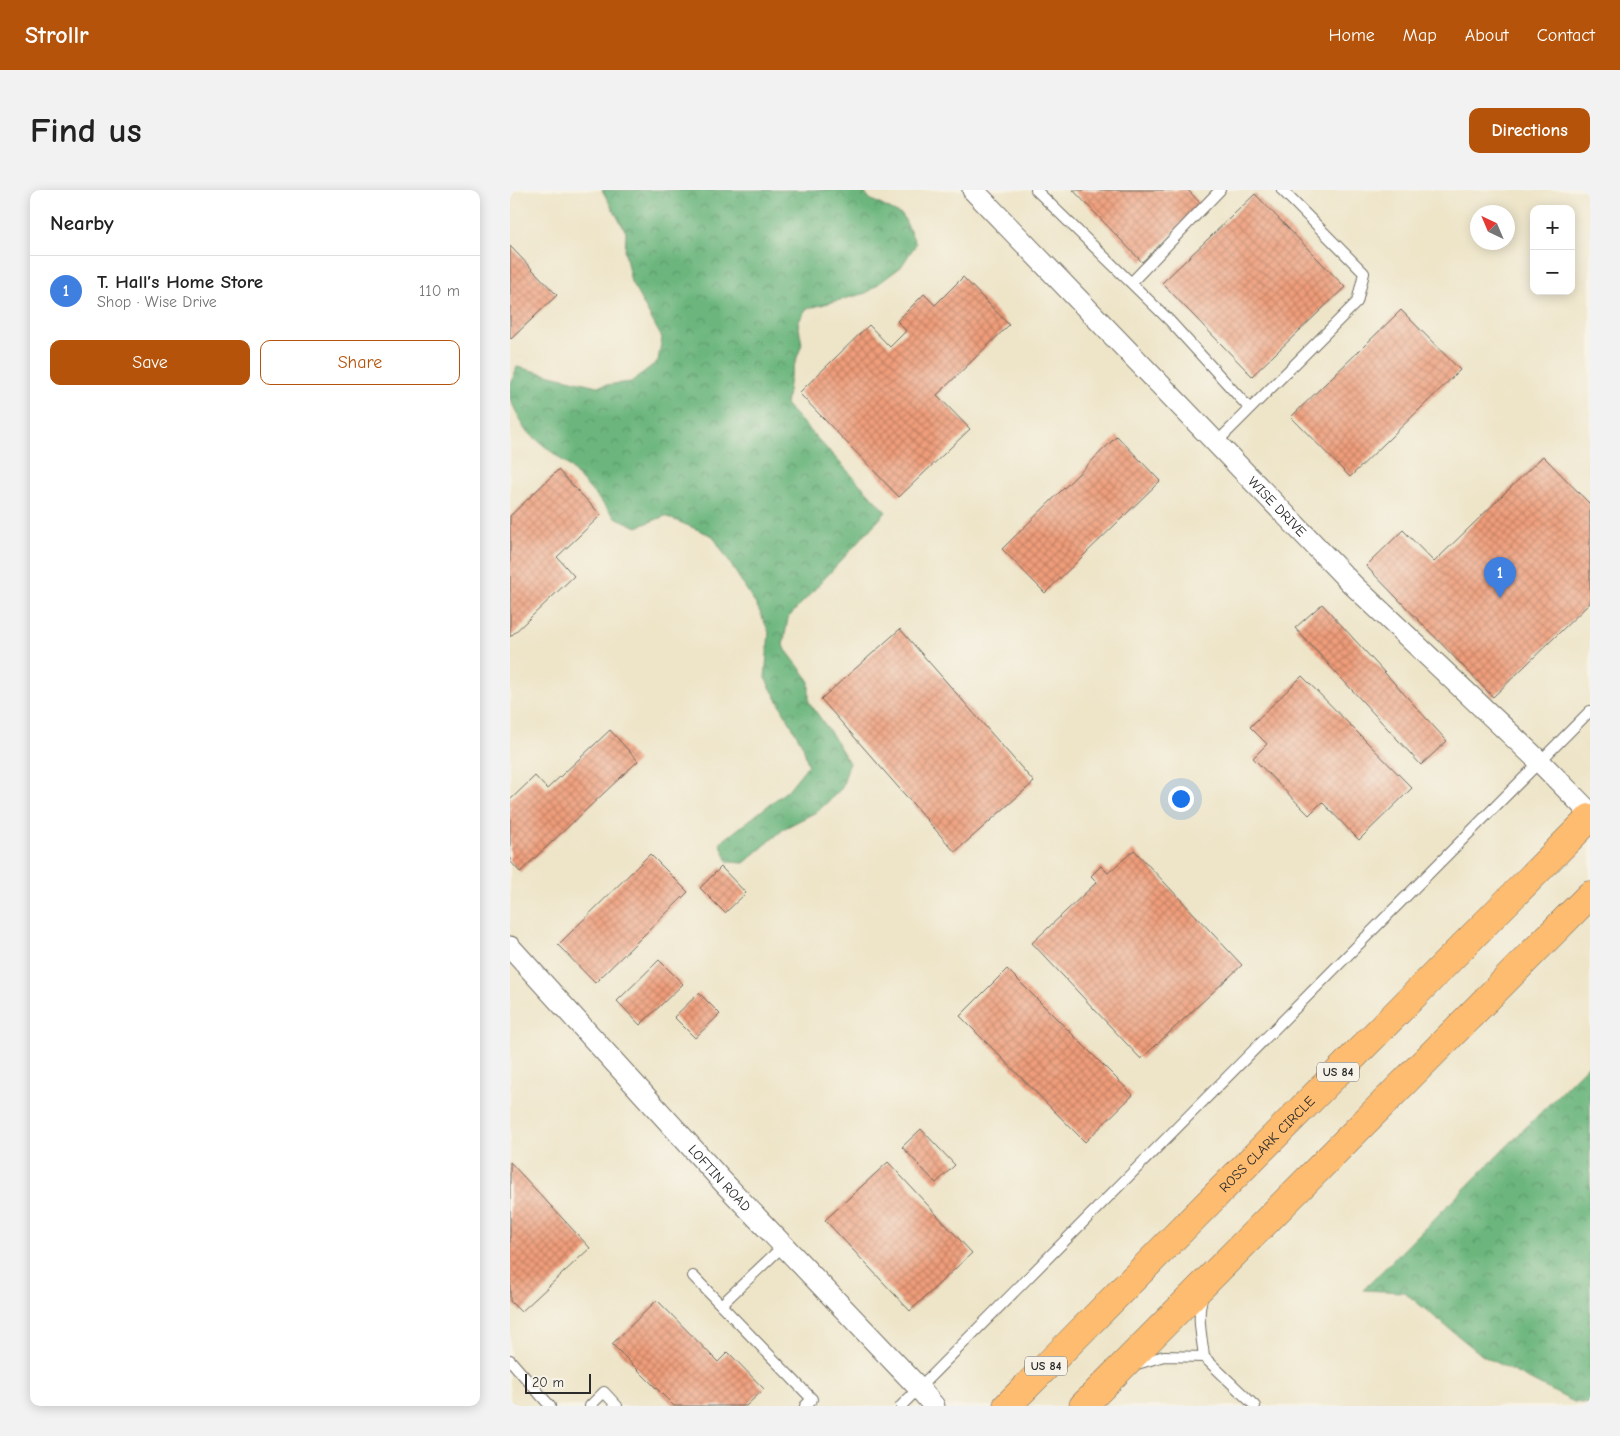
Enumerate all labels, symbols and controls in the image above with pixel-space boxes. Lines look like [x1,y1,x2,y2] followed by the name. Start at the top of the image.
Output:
[25,21,89,49] text: Strollr
[1328,25,1375,46] text: Home
[1403,25,1437,46] text: Map
[1465,25,1509,46] text: About
[1537,25,1595,46] text: Contact
[1469,108,1590,153] button: Directions
[30,110,142,151] text: Find us
[1470,205,1515,250] north arrow
[1530,205,1575,295] map controls
[1530,205,1575,250] button: +
[50,211,114,235] text: Nearby
[1530,250,1575,295] button: −
[97,271,263,293] text: T. Hall’s Home Store
[63,282,69,300] text: 1
[419,282,460,300] text: 110 m
[97,293,217,311] text: Shop · Wise Drive
[50,340,250,385] button: Save
[260,340,460,385] button: Share
[1244,473,1310,540] street label: WISE DRIVE
[1484,557,1516,598] pin: 1
[1168,786,1194,812] your location
[1317,1062,1359,1082] road number: US 84
[1215,1092,1318,1196] street label: ROSS CLARK CIRCLE
[685,1141,755,1215] street label: LOFTIN ROAD
[1025,1356,1067,1376] road number: US 84
[525,1371,591,1394] scale bar
[532,1374,564,1391] text: 20 m

